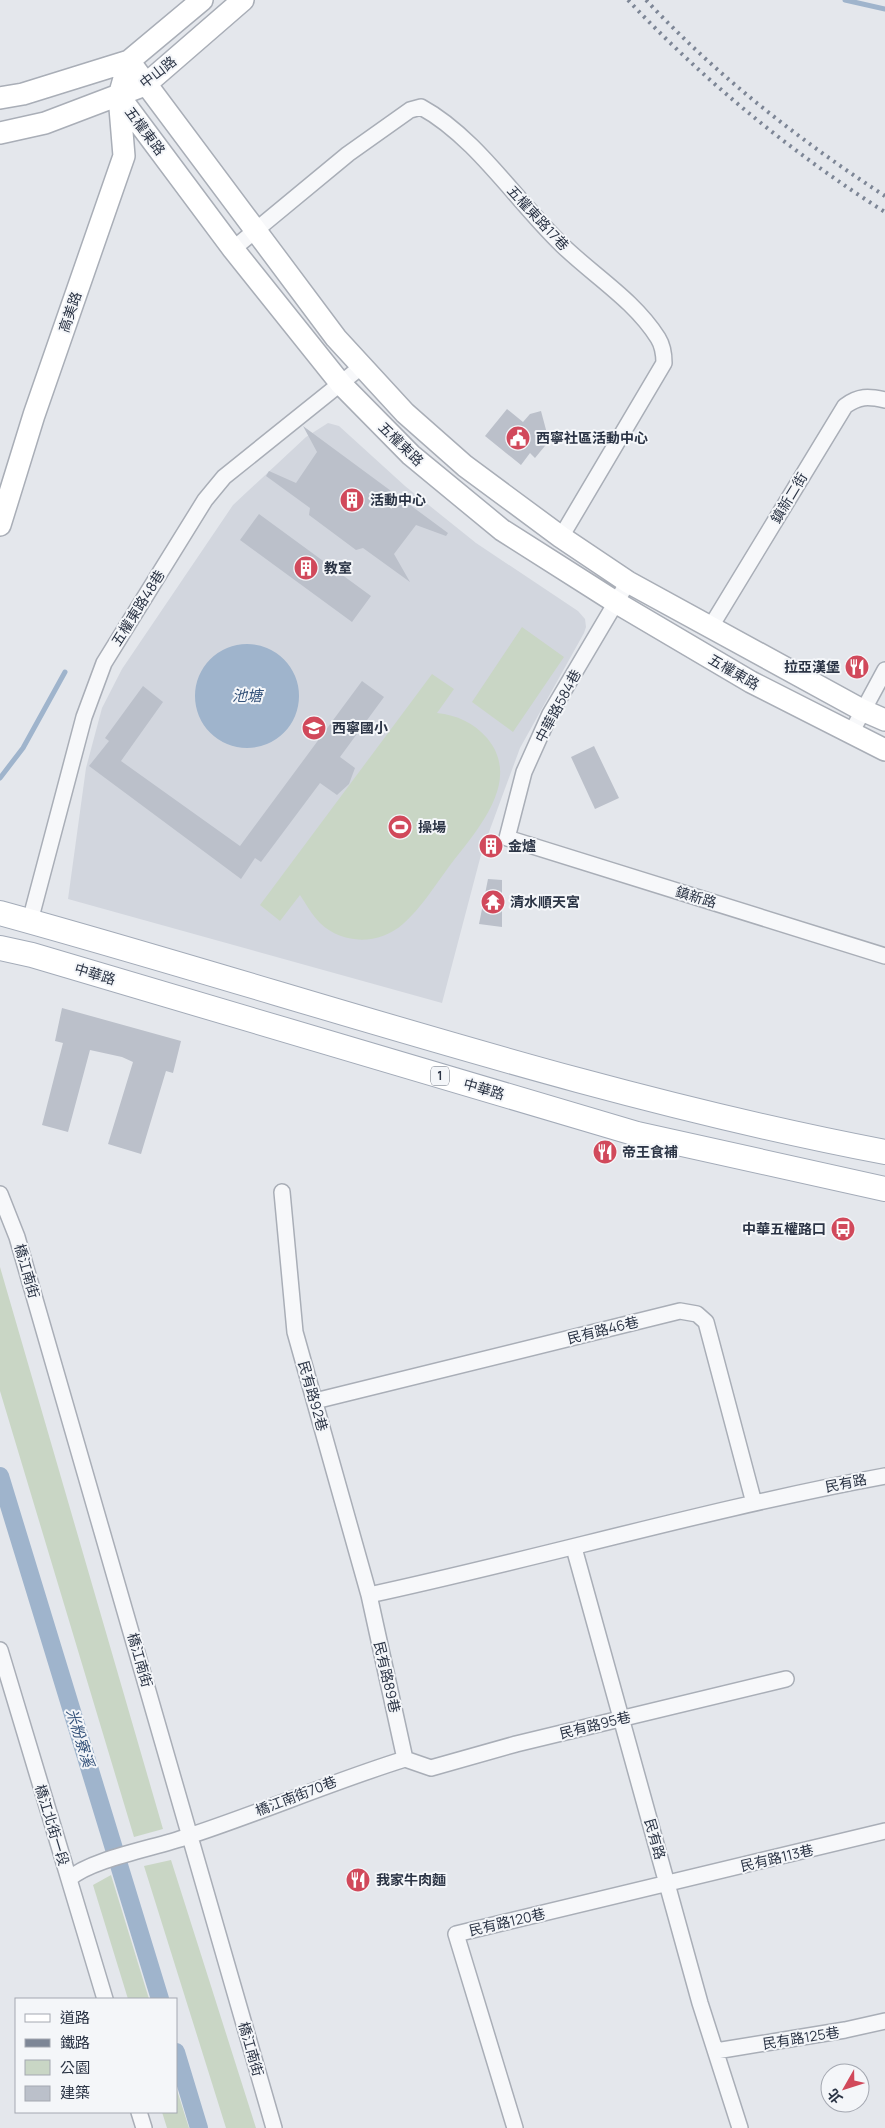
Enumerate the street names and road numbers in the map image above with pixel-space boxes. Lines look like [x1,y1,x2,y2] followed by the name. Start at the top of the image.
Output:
[135,51,180,92] street label: 中山路
[121,103,170,159] street label: 五權東路
[503,181,573,254] street label: 五權東路17巷
[54,289,85,335] street label: 高美路
[375,417,428,470] street label: 五權東路
[766,469,811,527] street label: 鎮新二街
[107,566,169,649] street label: 五權東路48巷
[705,649,763,694] street label: 五權東路
[530,666,585,746] street label: 中華路584巷
[673,881,719,912] street label: 鎮新路
[72,958,118,989] street label: 中華路
[431,1066,449,1086] road number: 1
[461,1074,507,1103] street label: 中華路
[11,1241,44,1300] street label: 橋江南街
[565,1311,641,1348] street label: 民有路46巷
[294,1358,333,1433] street label: 民有路92巷
[823,1469,868,1496] street label: 民有路
[124,1630,157,1689] street label: 橋江南街
[370,1639,405,1715] street label: 民有路89巷
[557,1706,632,1743] street label: 民有路95巷
[252,1771,339,1820] street label: 橋江南街70巷
[31,1782,74,1868] street label: 橋江北街一段
[641,1816,670,1862] street label: 民有路
[738,1840,815,1875] street label: 民有路113巷
[467,1903,547,1940] street label: 民有路120巷
[235,2019,268,2078] street label: 橋江南街
[761,2022,841,2053] street label: 民有路125巷

